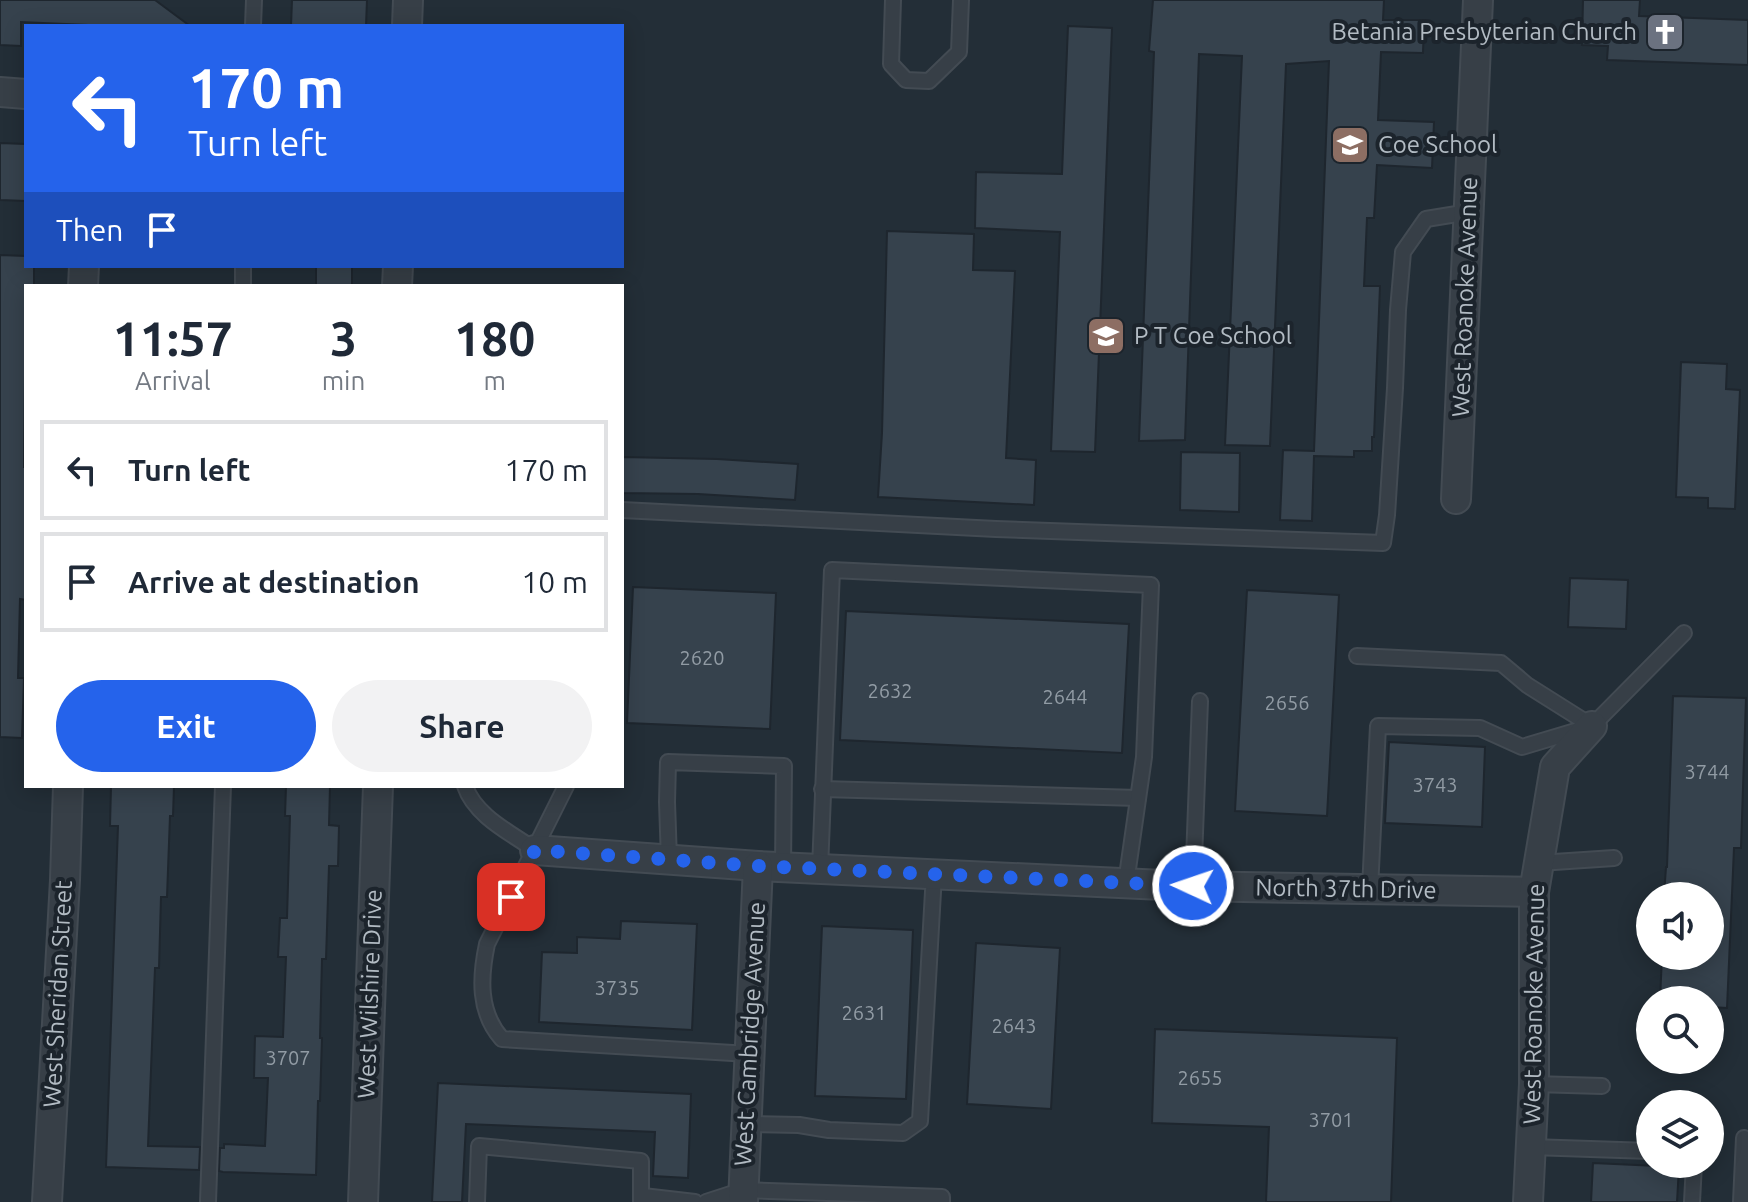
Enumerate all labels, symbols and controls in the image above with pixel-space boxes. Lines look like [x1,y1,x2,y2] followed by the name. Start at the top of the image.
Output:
[1644,11,1686,53] church icon: Betania Presbyterian Church
[1332,18,1637,45] place label: Betania Presbyterian Church
[56,56,160,160] icon: left
[188,56,344,119] text: 170 m
[188,122,327,163] text: Turn left
[1329,124,1371,166] school or university icon: Coe School
[1378,131,1497,158] place label: Coe School
[1447,176,1482,418] street label: West Roanoke Avenue
[140,208,184,252] icon: arrive
[56,213,124,247] text: Then
[113,311,233,365] text: 11:57
[330,311,357,365] text: 3
[454,311,535,365] text: 180
[1085,315,1127,357] school or university icon: P T Coe School
[1134,322,1292,349] place label: P T Coe School
[135,366,211,395] text: Arrival
[322,366,365,395] text: min
[483,366,506,395] text: m
[60,448,104,492] icon: left
[128,453,250,487] text: Turn left
[504,453,588,487] text: 170 m
[60,560,104,604] icon: arrive
[128,565,420,599] text: Arrive at destination
[521,565,588,599] text: 10 m
[679,646,725,669] house number: 2620
[867,679,913,702] house number: 2632
[56,680,316,772] button: Exit
[332,680,592,772] button: Share
[1042,685,1088,708] house number: 2644
[1264,691,1310,714] house number: 2656
[1684,760,1730,783] house number: 3744
[1412,773,1458,796] house number: 3743
[1151,844,1235,928] position arrow
[477,863,545,931] pin
[1255,873,1437,904] street label: North 37th Drive
[489,875,533,919] icon: arrive
[38,879,77,1108] street label: West Sheridan Street
[1636,882,1724,1178] map controls
[1636,882,1724,970] button: sound
[1518,883,1549,1125] street label: West Roanoke Avenue
[352,889,387,1099] street label: West Wilshire Drive
[729,901,770,1167] street label: West Cambridge Avenue
[594,976,640,999] house number: 3735
[1636,986,1724,1074] button: search
[841,1001,887,1024] house number: 2631
[991,1014,1037,1037] house number: 2643
[265,1046,311,1069] house number: 3707
[1177,1066,1223,1089] house number: 2655
[1636,1090,1724,1178] button: layers
[1308,1108,1354,1131] house number: 3701

